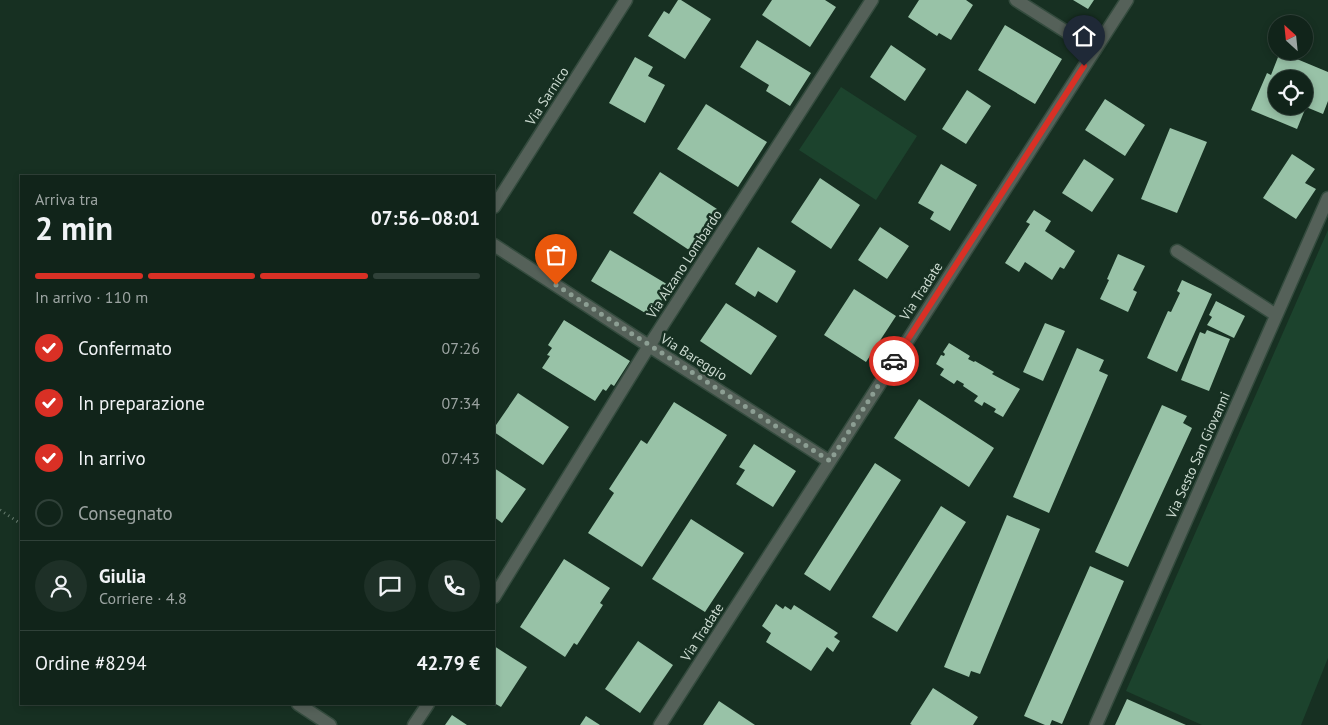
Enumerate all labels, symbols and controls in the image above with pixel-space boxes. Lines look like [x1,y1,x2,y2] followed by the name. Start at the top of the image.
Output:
[1063,15,1105,66] pin
[1268,15,1312,60] north arrow
[1268,15,1313,115] map controls
[1070,22,1098,50] icon: home
[521,63,573,130] street label: Via Sarnico
[1268,70,1313,115] button: locate
[35,189,98,209] text: Arriva tra
[371,206,480,230] text: 07:56–08:01
[642,206,726,323] street label: Via Alzano Lombardo
[35,207,113,249] text: 2 min
[535,234,577,285] pin
[542,241,570,269] icon: bag
[895,258,947,324] street label: Via Tradate
[35,287,148,307] text: In arrivo · 110 m
[656,329,731,385] street label: Via Bareggio
[35,334,63,362] icon: check
[78,336,172,360] text: Confermato
[869,336,919,386] courier
[442,338,480,358] text: 07:26
[880,347,908,375] icon: car
[35,389,63,417] icon: check
[1162,389,1234,522] street label: Via Sesto San Giovanni
[78,391,205,415] text: In preparazione
[442,393,480,413] text: 07:34
[35,444,63,472] icon: check
[78,446,146,470] text: In arrivo
[442,448,480,468] text: 07:43
[78,501,173,525] text: Consegnato
[35,560,87,612] button: person
[364,560,416,612] button: chat
[428,560,480,612] button: phone
[99,564,146,588] text: Giulia
[99,588,187,608] text: Corriere · 4.8
[676,599,728,665] street label: Via Tradate
[35,651,147,675] text: Ordine #8294
[417,651,480,675] text: 42.79 €

